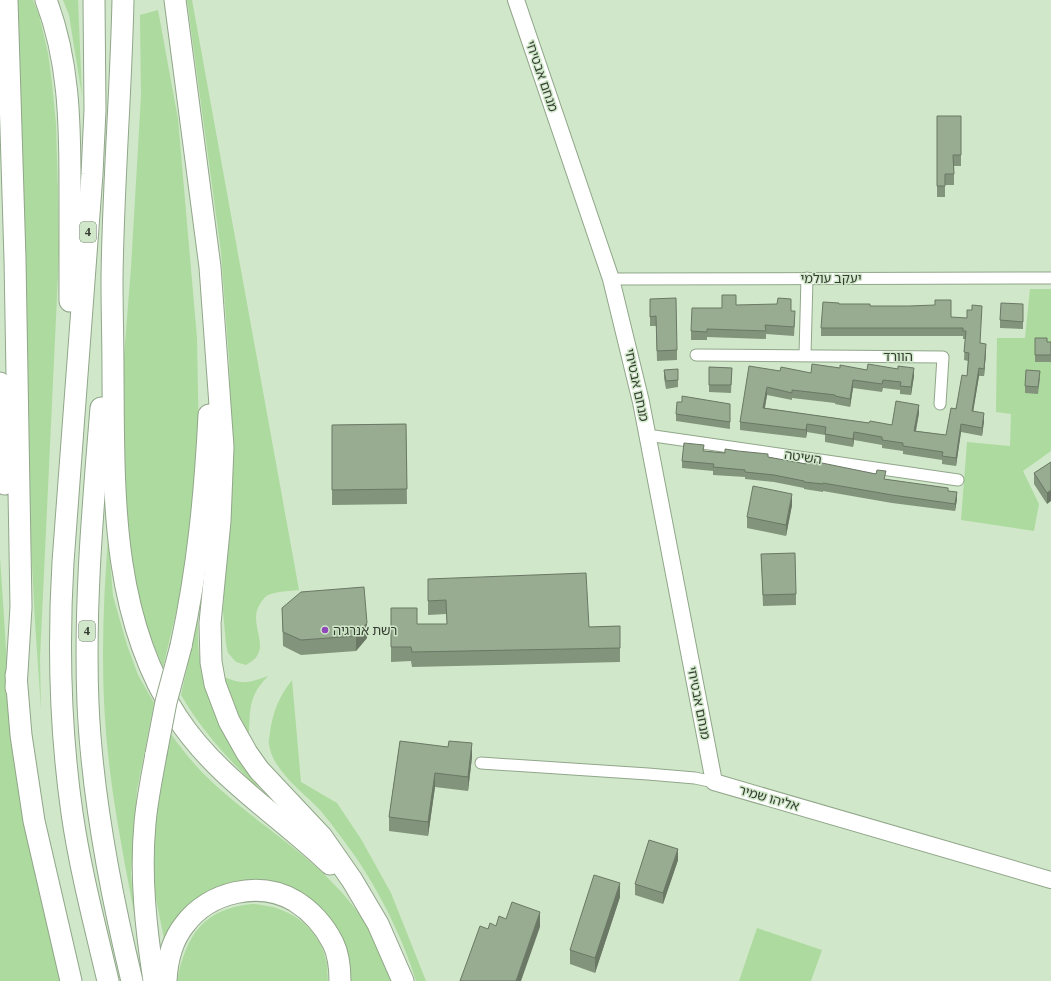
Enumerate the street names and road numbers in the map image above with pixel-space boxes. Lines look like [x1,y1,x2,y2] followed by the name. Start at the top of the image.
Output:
[522,38,562,114] street label: מנחם אבטיחי
[80,222,96,242] road number: 4
[801,270,861,287] street label: יעקב עולמי
[621,347,653,423] street label: מנחם אבטיחי
[883,348,913,365] street label: הוורד
[783,446,823,468] street label: השיטה
[79,621,95,641] road number: 4
[684,665,714,741] street label: מנחם אבטיחי
[737,781,801,815] street label: אליהו שמיר

